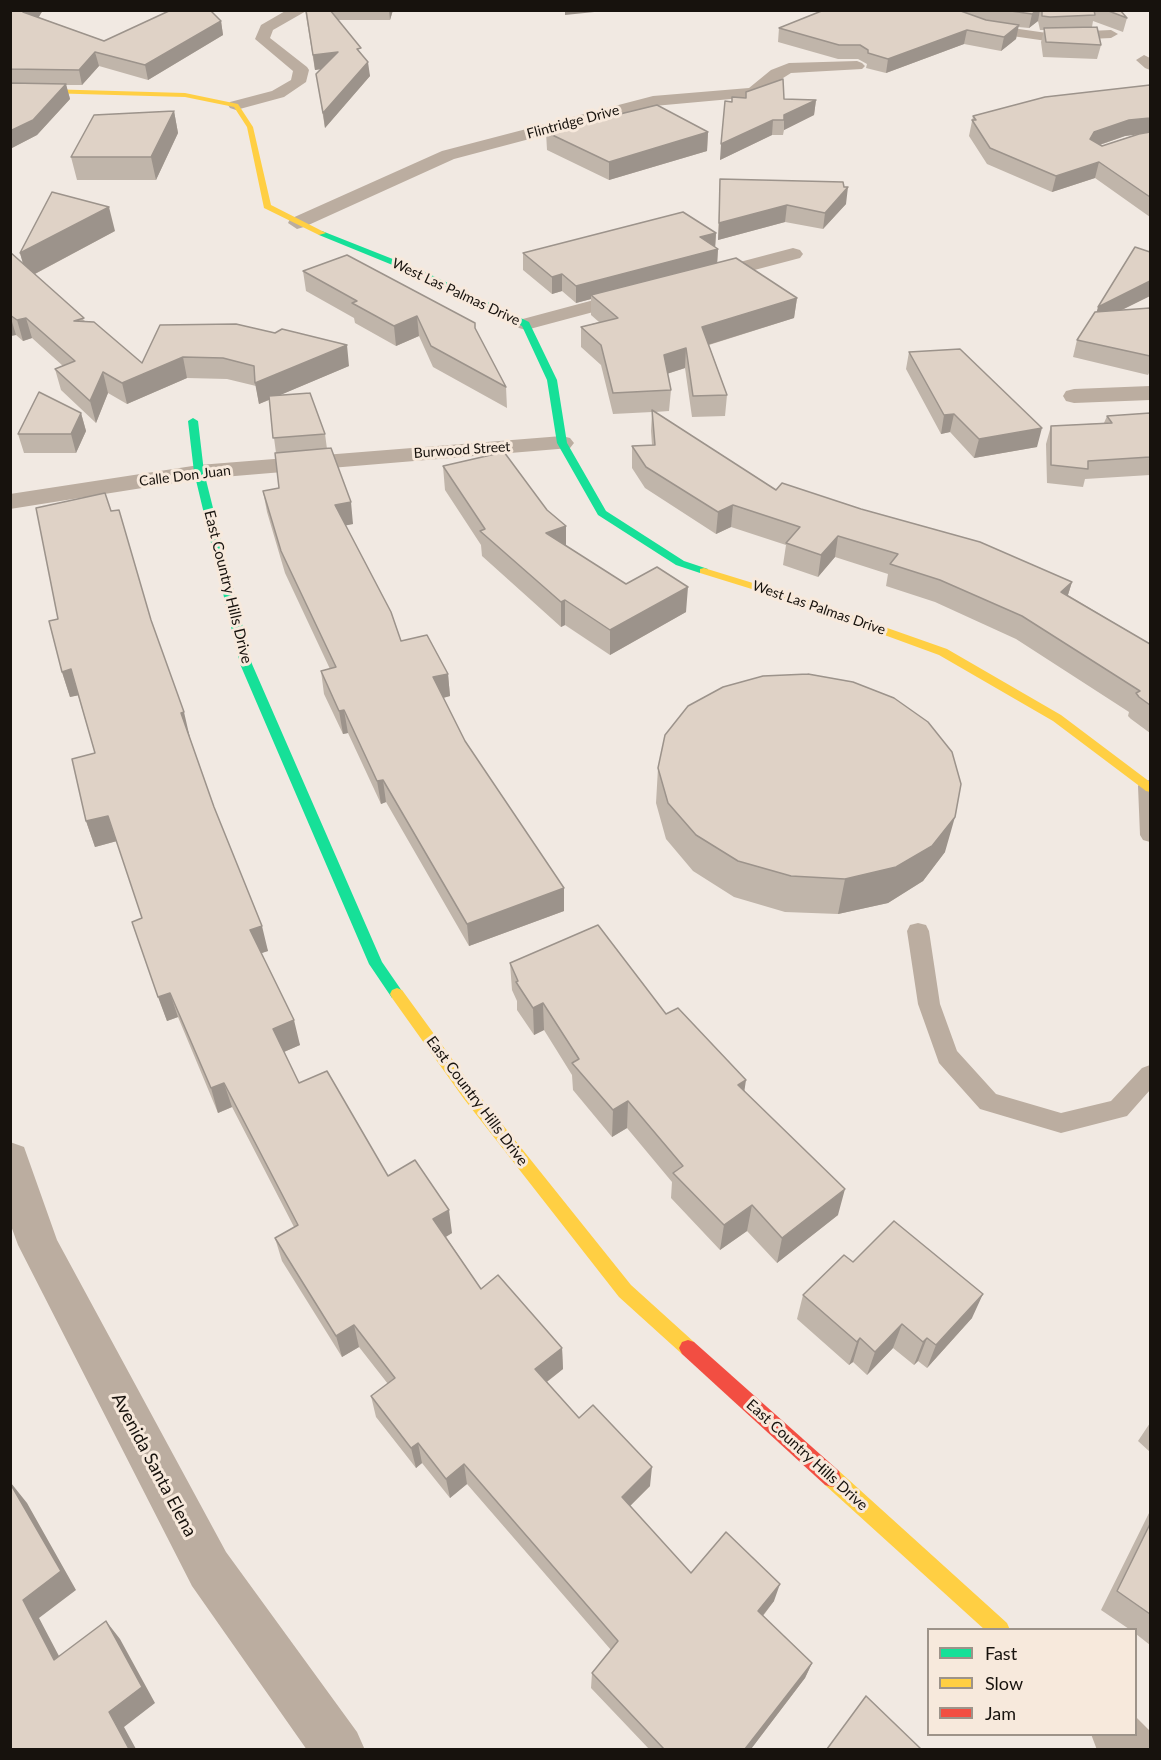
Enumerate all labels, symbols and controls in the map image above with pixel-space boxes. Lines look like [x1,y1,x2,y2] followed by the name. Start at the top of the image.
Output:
[525,102,621,142] street label: Flintridge Drive
[389,255,523,329] street label: West Las Palmas Drive
[413,438,511,462] street label: Burwood Street
[138,462,232,490] street label: Calle Don Juan
[200,509,256,665] street label: East Country Hills Drive
[750,577,888,639] street label: West Las Palmas Drive
[422,1033,532,1169] street label: East Country Hills Drive
[107,1389,201,1541] street label: Avenida Santa Elena
[743,1396,871,1514] street label: East Country Hills Drive
[927,1628,1137,1736] legend
[985,1642,1017,1664] text: Fast
[985,1672,1023,1694] text: Slow
[985,1702,1016,1724] text: Jam

